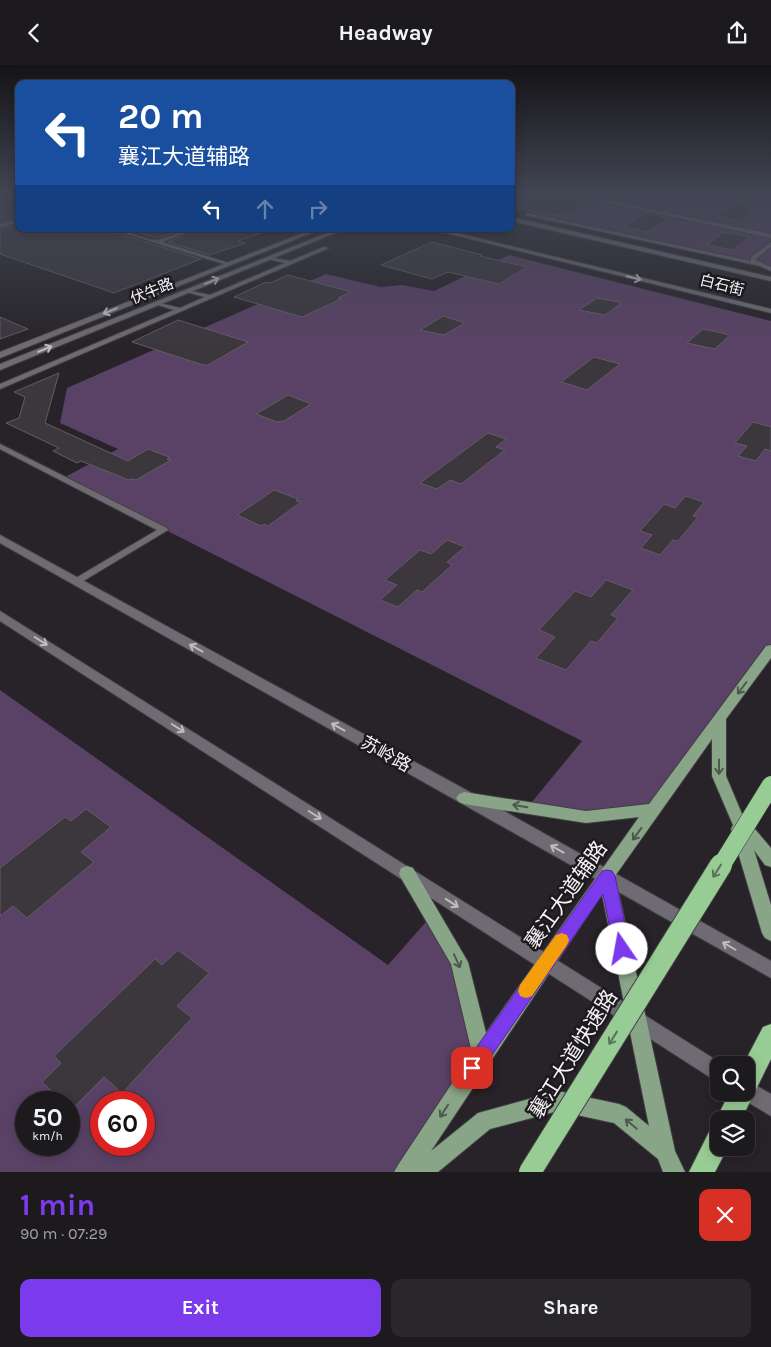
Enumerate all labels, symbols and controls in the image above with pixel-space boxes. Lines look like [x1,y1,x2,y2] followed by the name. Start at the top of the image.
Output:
[20,19,48,47] icon: back
[723,19,751,47] icon: share
[338,20,433,46] text: Headway
[118,96,203,137] text: 20 m
[35,100,100,165] icon: left
[118,144,250,170] text: 襄江大道辅路
[198,195,226,223] icon: left
[251,195,279,223] icon: ahead
[304,195,332,223] icon: right
[698,271,746,299] street label: 白石街
[128,274,176,308] street label: 伏牛路
[625,274,641,283] one-way arrow
[204,276,219,285] one-way arrow
[103,307,118,316] one-way arrow
[37,343,52,353] one-way arrow
[34,636,48,646] one-way arrow
[189,643,204,653] one-way arrow
[736,681,747,694] one-way arrow
[332,722,346,732] one-way arrow
[171,723,185,733] one-way arrow
[357,731,415,777] street label: 苏岭路
[714,758,724,775] one-way arrow
[512,801,528,811] one-way arrow
[308,810,322,820] one-way arrow
[632,827,642,841] one-way arrow
[520,837,612,953] street label: 襄江大道辅路
[550,843,565,853] one-way arrow
[712,863,722,877] one-way arrow
[445,898,459,908] one-way arrow
[595,922,647,974] position arrow
[722,940,736,950] one-way arrow
[453,953,463,968] one-way arrow
[524,985,622,1123] street label: 襄江大道快速路
[608,1031,618,1045] one-way arrow
[451,1047,493,1089] pin
[458,1054,486,1082] icon: arrive
[710,1056,755,1156] map controls
[710,1056,755,1101] button: search
[90,1091,155,1156] speed limit sign: 60
[32,1103,63,1132] text: 50
[439,1104,450,1118] one-way arrow
[710,1111,755,1156] button: layers
[625,1118,638,1129] one-way arrow
[32,1129,63,1143] text: km/h
[20,1187,95,1223] text: 1 min
[699,1189,751,1241] button: close
[20,1224,107,1243] text: 90 m · 07:29
[20,1279,381,1337] button: Exit
[391,1279,751,1337] button: Share

